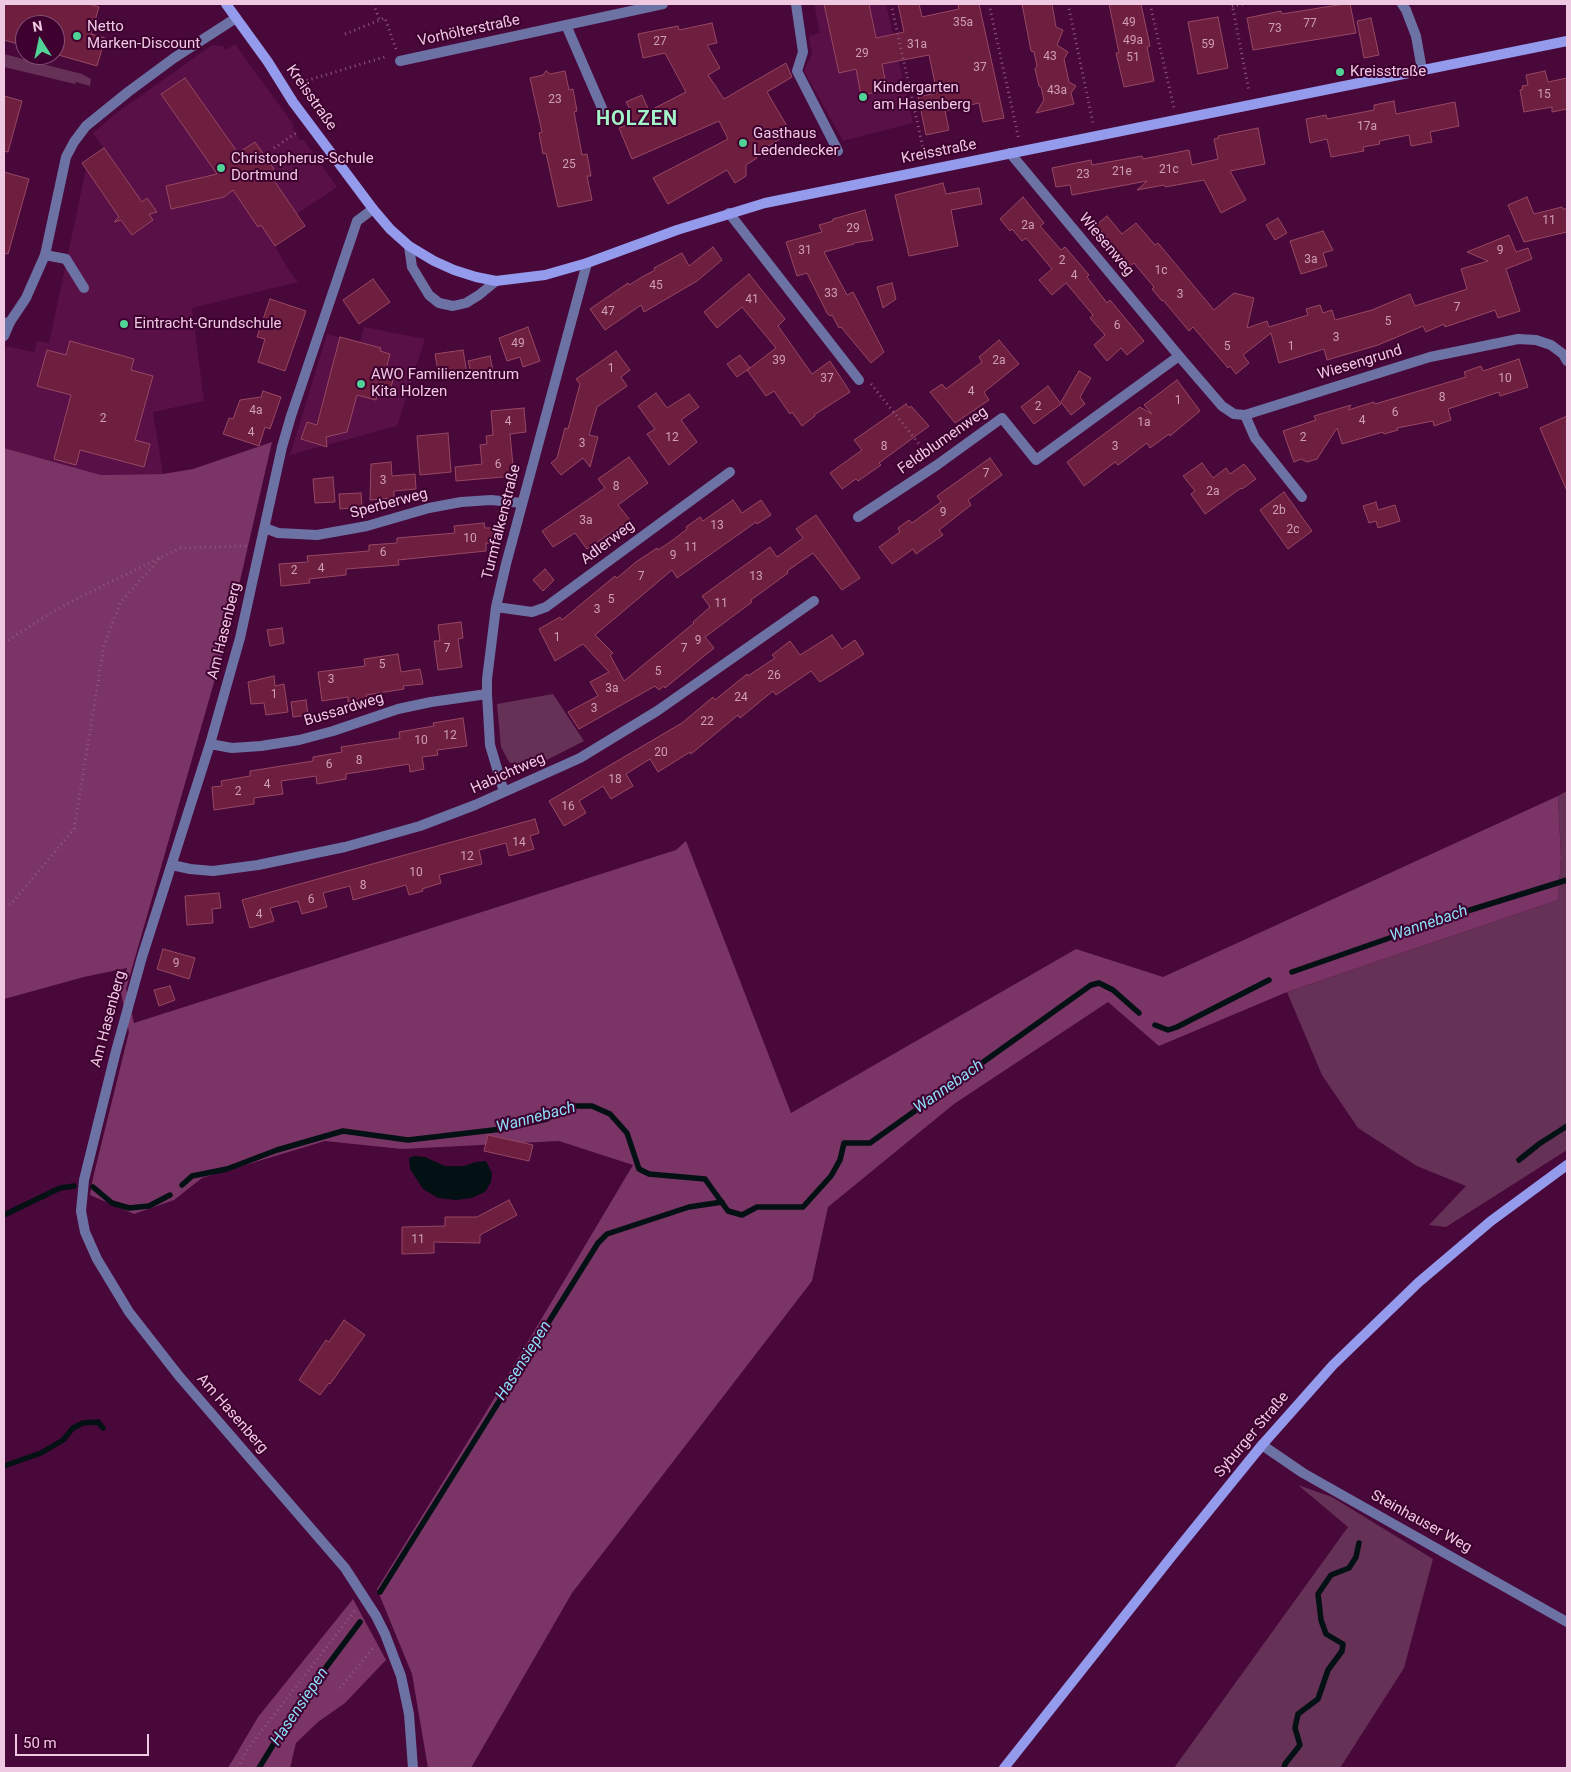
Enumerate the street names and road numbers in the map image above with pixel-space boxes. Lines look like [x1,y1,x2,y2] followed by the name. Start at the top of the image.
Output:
[416,11,522,51] street label: Vorhölterstraße
[282,62,340,134] street label: Kreisstraße
[900,136,978,168] street label: Kreisstraße
[1075,210,1137,280] street label: Wiesenweg
[1316,342,1404,384] street label: Wiesengrund
[895,403,991,479] street label: Feldblumenweg
[479,463,525,581] street label: Turmfalkenstraße
[348,485,430,523] street label: Sperberweg
[578,517,638,569] street label: Adlerweg
[204,581,246,681] street label: Am Hasenberg
[302,689,386,731] street label: Bussardweg
[468,750,548,798] street label: Habichtweg
[87,969,131,1069] street label: Am Hasenberg
[193,1371,271,1457] street label: Am Hasenberg
[1211,1388,1293,1482] street label: Syburger Straße
[1368,1487,1474,1557] street label: Steinhauser Weg

